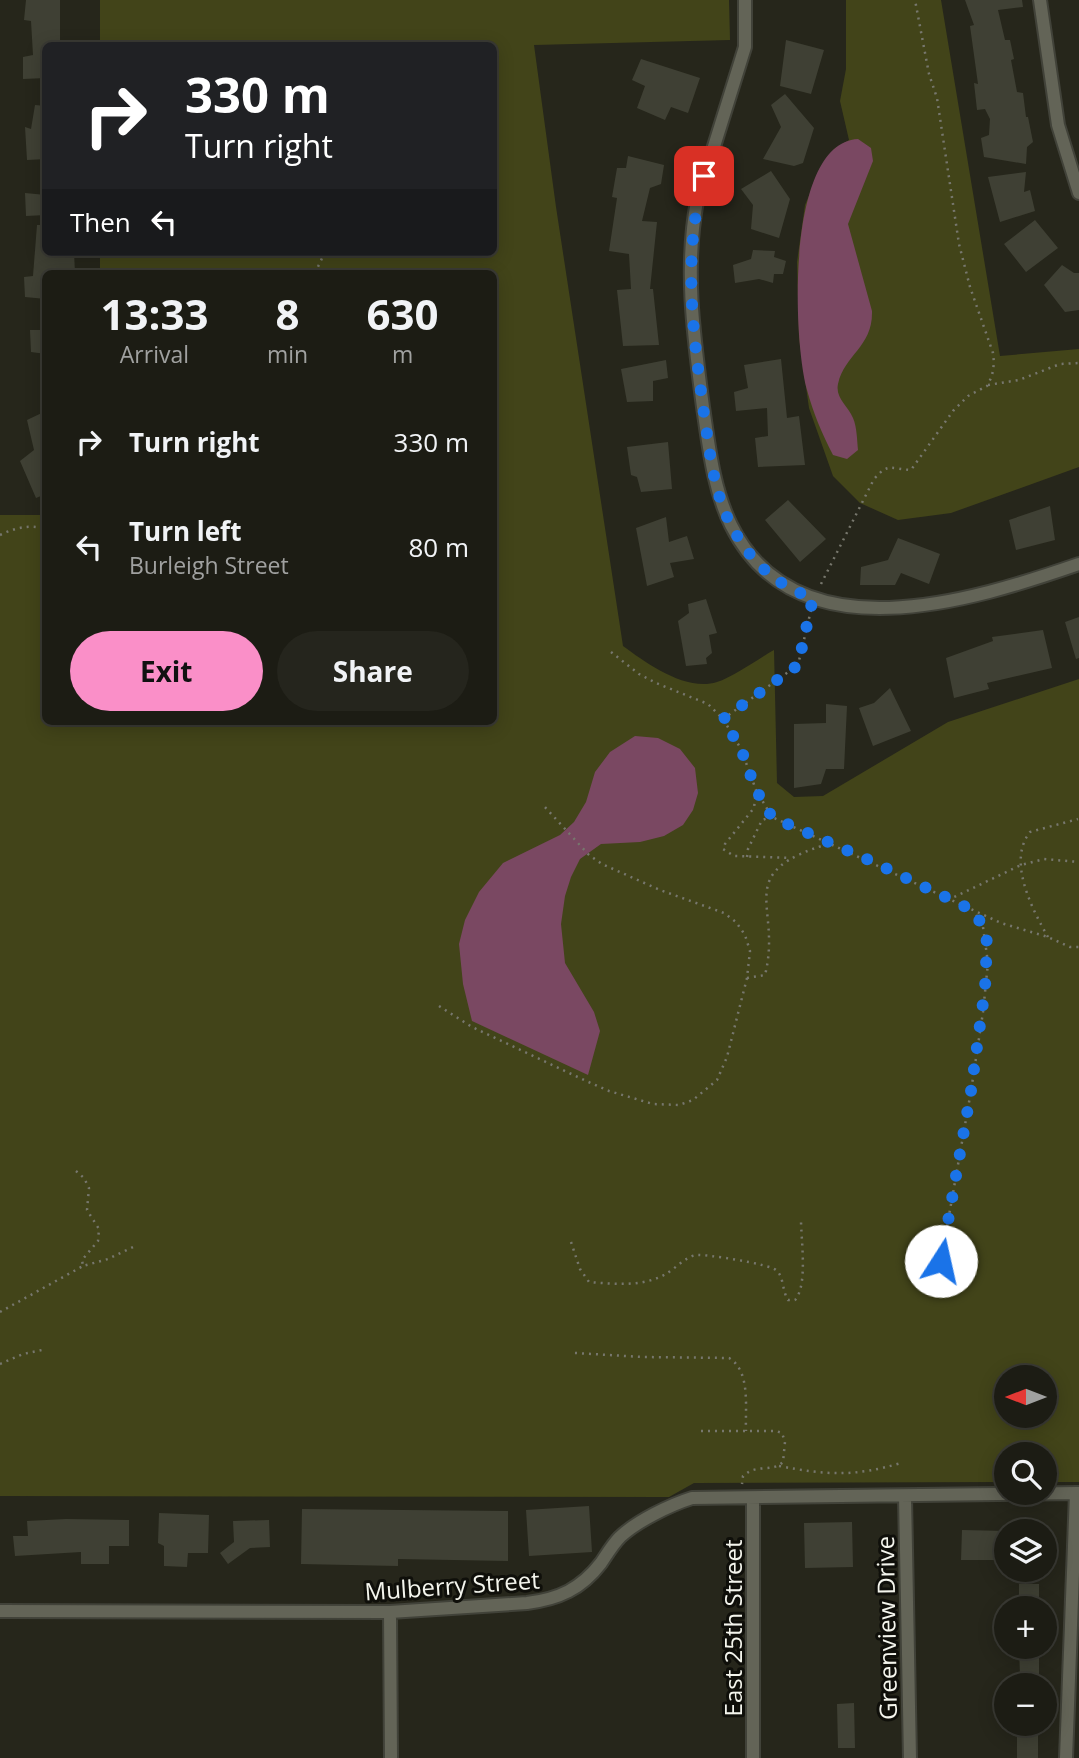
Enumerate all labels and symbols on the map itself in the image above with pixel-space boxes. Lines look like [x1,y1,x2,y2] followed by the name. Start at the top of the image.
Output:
[674,146,734,206] pin
[904,1224,978,1298] position arrow
[994,1365,1057,1428] north arrow
[868,1536,904,1720] street label: Greenview Drive
[716,1540,749,1716] street label: East 25th Street
[363,1562,541,1608] street label: Mulberry Street

